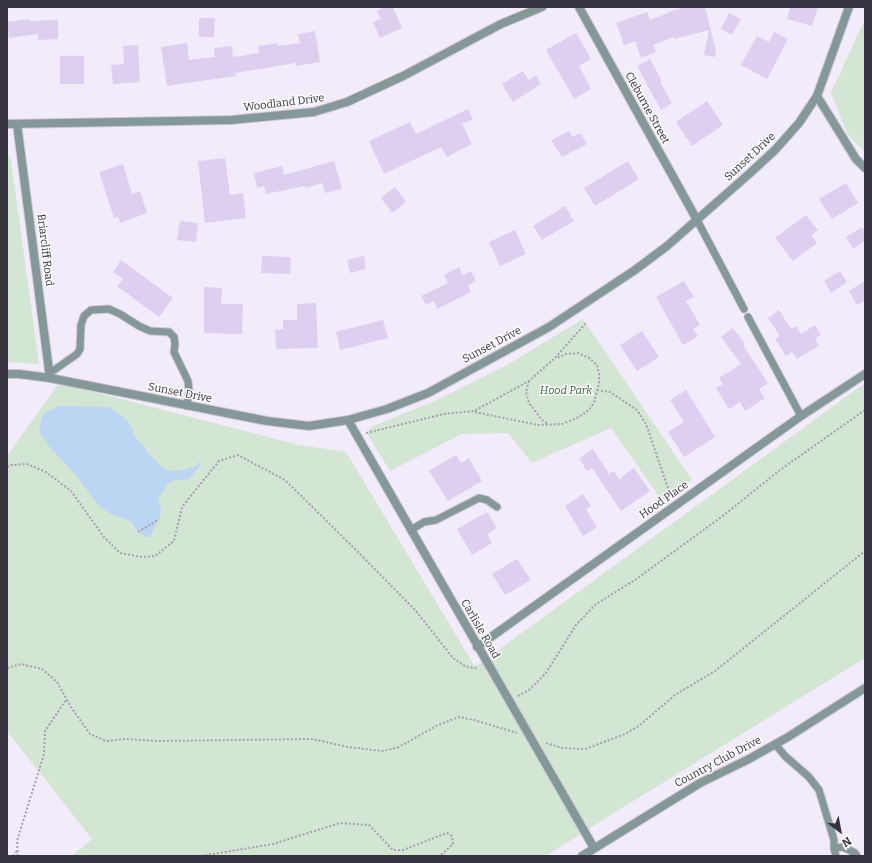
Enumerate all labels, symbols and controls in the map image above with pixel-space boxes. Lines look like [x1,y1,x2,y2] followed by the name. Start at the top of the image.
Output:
[622,70,672,146] street label: Cleburne Street
[243,91,325,115] street label: Woodland Drive
[722,130,778,184] street label: Sunset Drive
[34,213,56,287] street label: Briarcliff Road
[460,324,524,366] street label: Sunset Drive
[147,380,213,406] street label: Sunset Drive
[540,384,592,398] park label: Hood Park
[637,478,691,522] street label: Hood Place
[458,597,502,661] street label: Carlisle Road
[672,734,764,790] street label: Country Club Drive
[820,811,860,851] north arrow
[840,834,854,849] text: N

